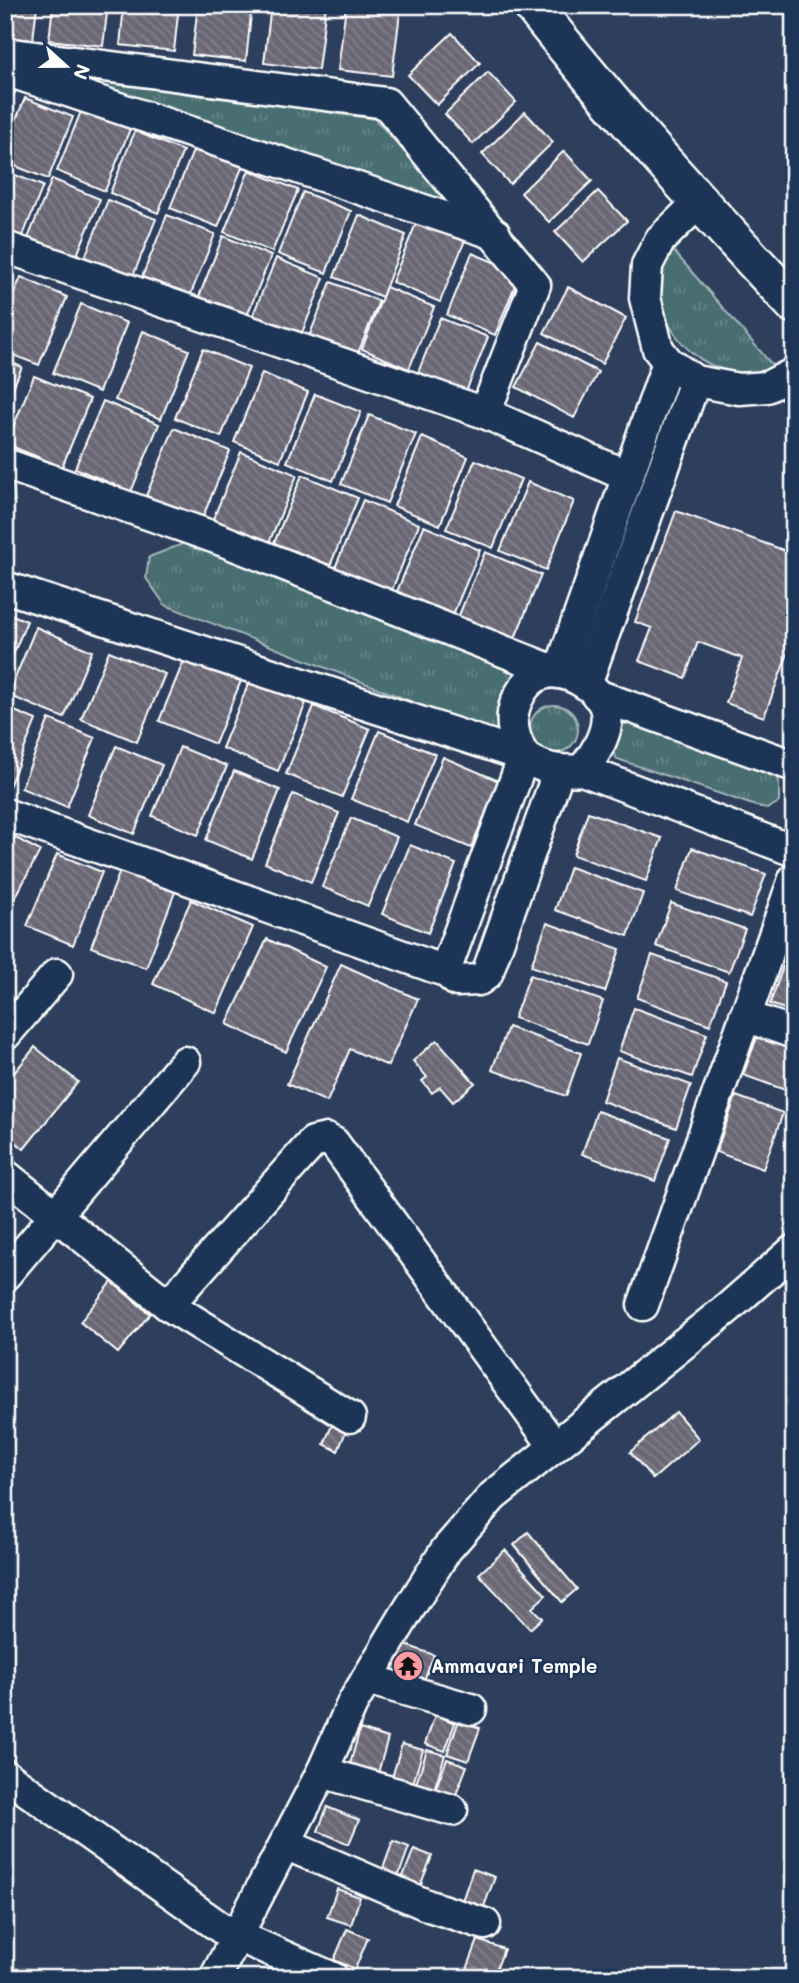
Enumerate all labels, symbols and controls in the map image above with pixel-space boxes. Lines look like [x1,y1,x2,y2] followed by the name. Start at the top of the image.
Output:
[32,32,102,102] north arrow
[68,61,97,83] text: N
[391,1649,425,1683] temple icon: Ammavari Temple
[431,1653,597,1678] place label: Ammavari Temple

